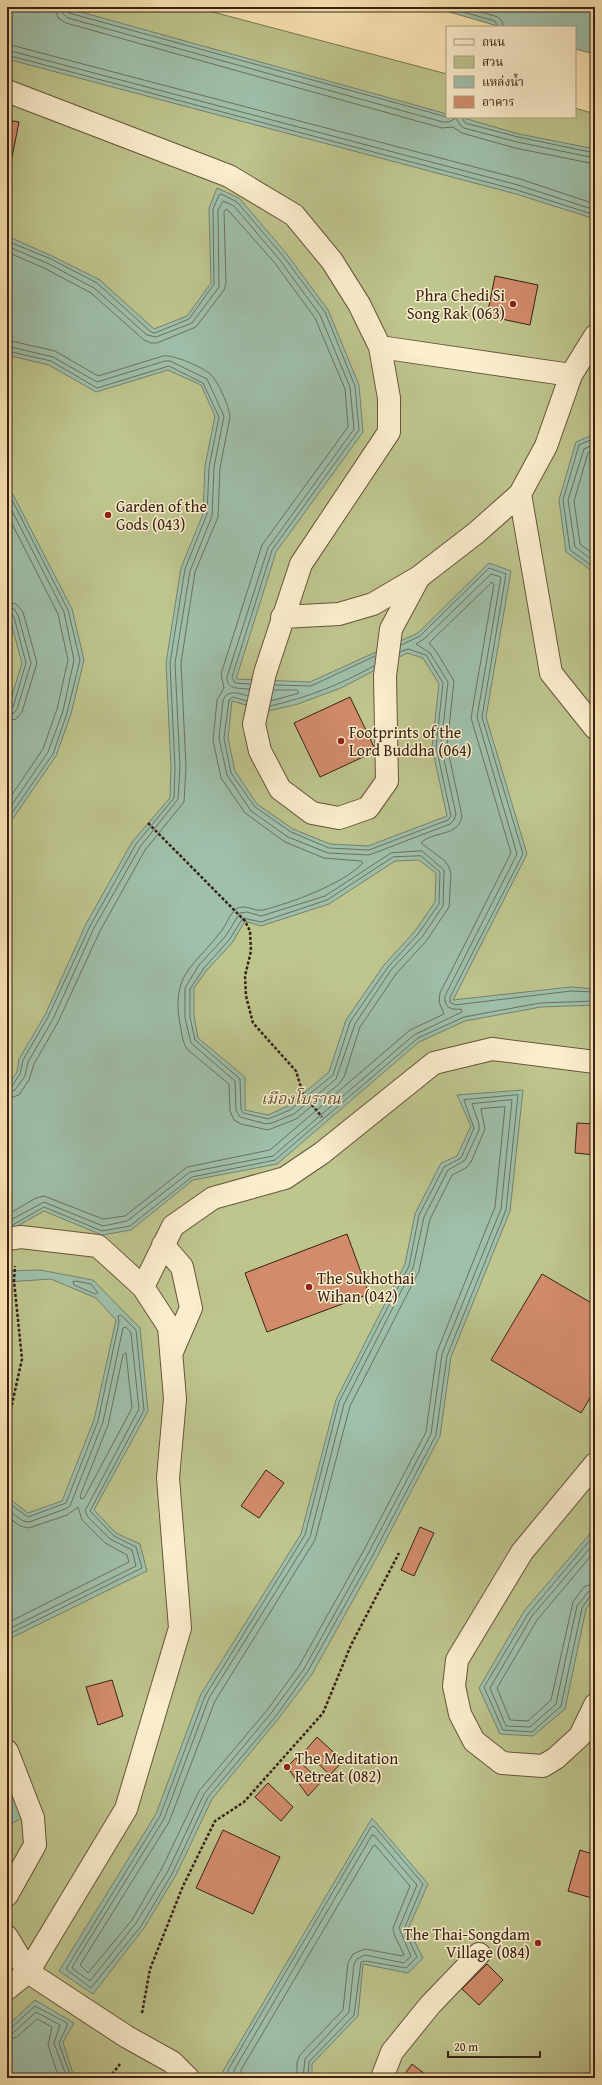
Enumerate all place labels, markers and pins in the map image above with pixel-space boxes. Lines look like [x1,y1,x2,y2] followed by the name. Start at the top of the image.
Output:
[407,283,506,325] place label: Phra Chedi Si Song Rak (063)
[508,299,518,309] marker: Phra Chedi Si Song Rak (063)
[116,494,207,536] place label: Garden of the Gods (043)
[103,510,113,520] marker: Garden of the Gods (043)
[349,720,472,762] place label: Footprints of the Lord Buddha (064)
[336,736,346,746] marker: Footprints of the Lord Buddha (064)
[317,1266,415,1308] place label: The Sukhothai Wihan (042)
[304,1282,314,1292] marker: The Sukhothai Wihan (042)
[295,1746,398,1788] place label: The Meditation Retreat (082)
[282,1762,292,1772] marker: The Meditation Retreat (082)
[403,1922,530,1964] place label: The Thai-Songdam Village (084)
[533,1938,543,1948] marker: The Thai-Songdam Village (084)

